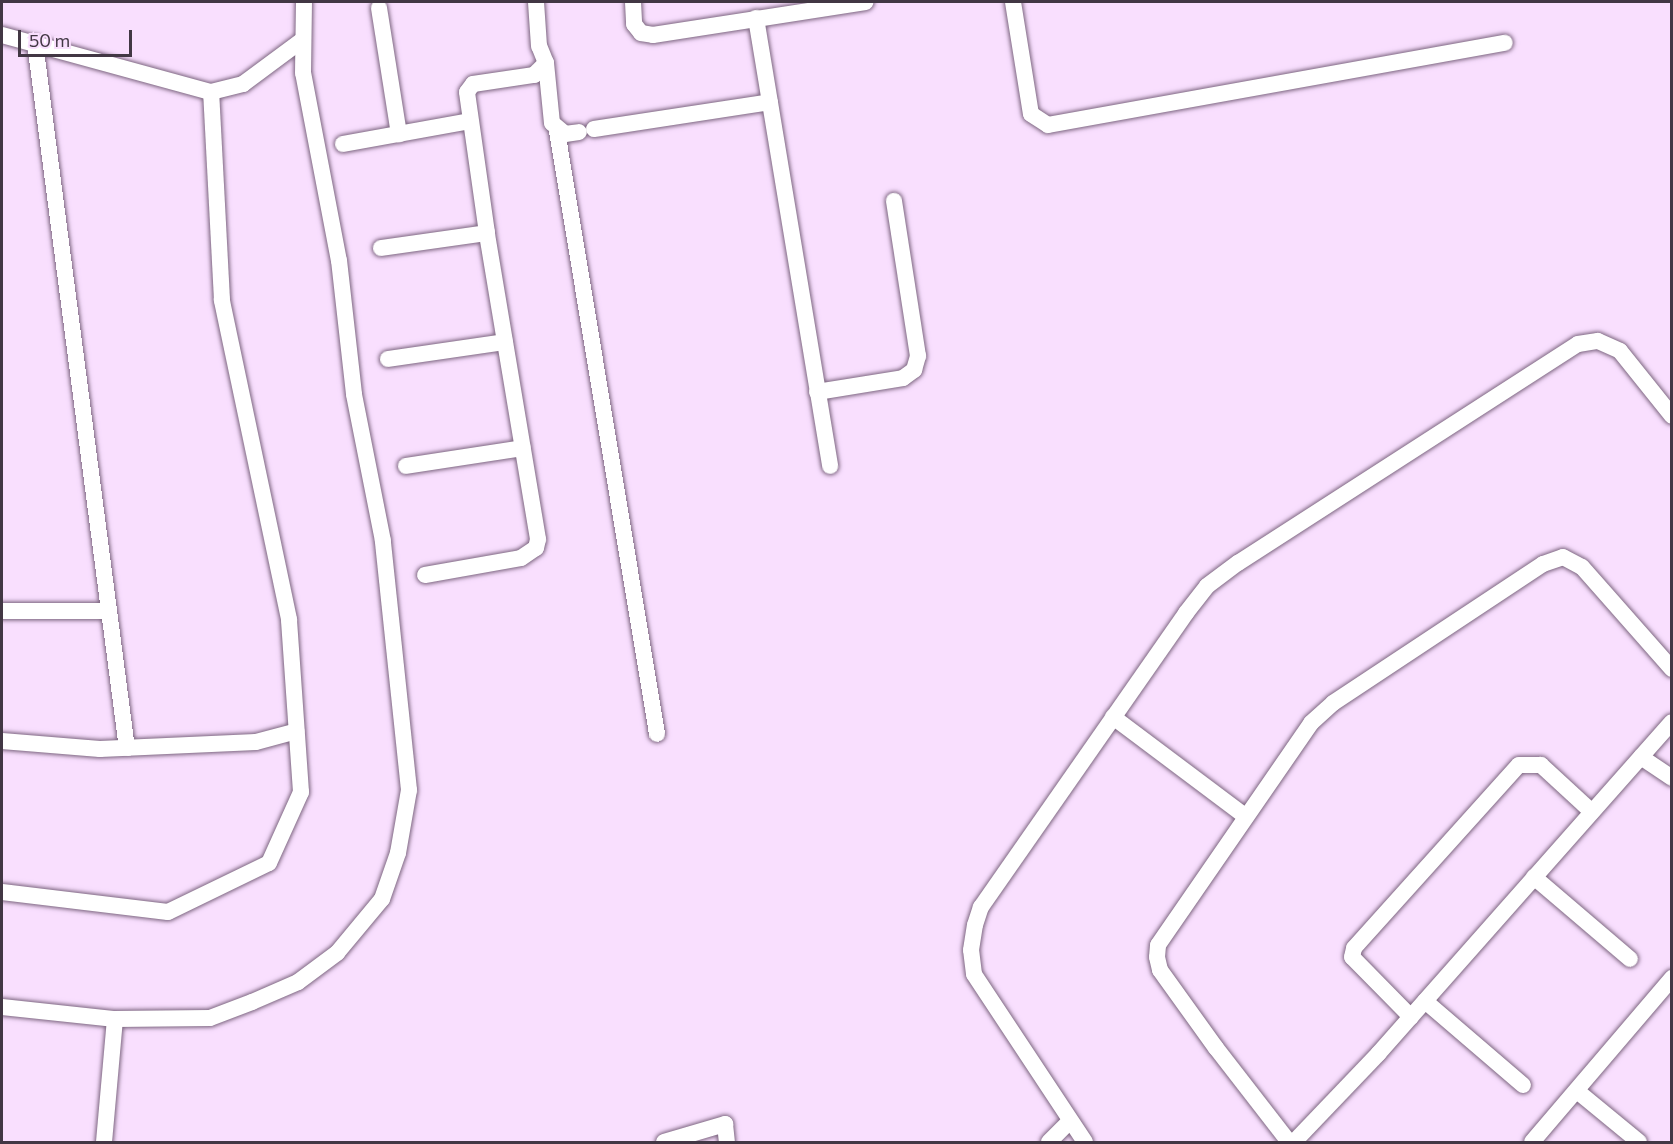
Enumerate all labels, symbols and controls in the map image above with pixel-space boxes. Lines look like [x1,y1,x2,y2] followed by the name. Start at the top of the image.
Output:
[21,18,135,56] scale bar
[29,29,70,51] text: 50 m

